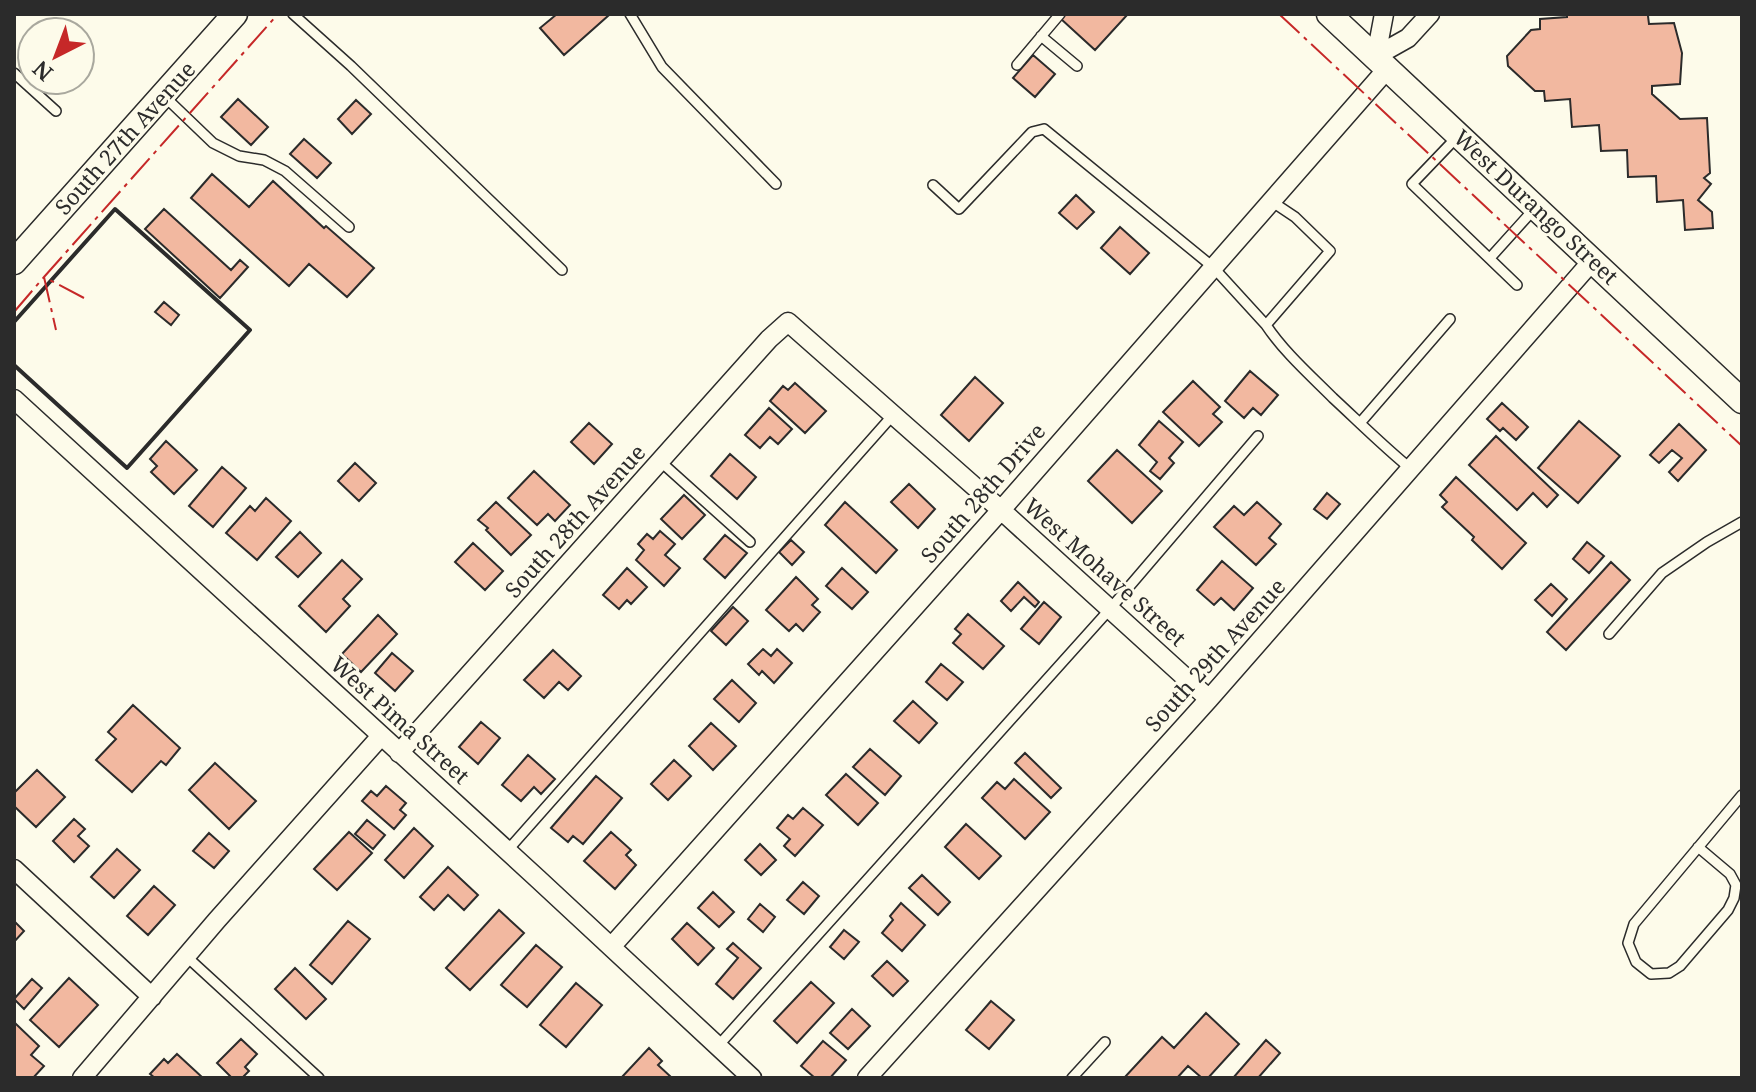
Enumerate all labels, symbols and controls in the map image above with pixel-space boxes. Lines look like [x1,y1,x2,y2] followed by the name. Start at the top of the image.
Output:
[16,16,96,96] north arrow
[47,54,201,220] street label: South 27th Avenue
[25,55,58,89] text: N
[1448,122,1626,291] street label: West Durango Street
[913,416,1051,569] street label: South 28th Drive
[497,437,651,603] street label: South 28th Avenue
[1018,490,1193,652] street label: West Mohave Street
[1137,571,1291,737] street label: South 29th Avenue
[325,649,477,790] street label: West Pima Street

